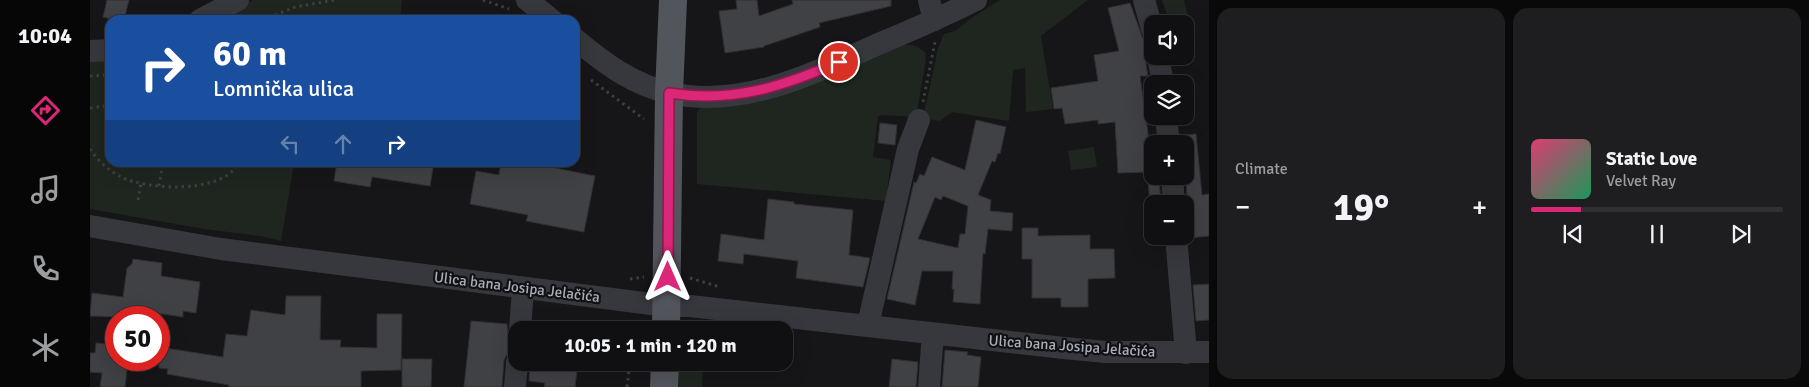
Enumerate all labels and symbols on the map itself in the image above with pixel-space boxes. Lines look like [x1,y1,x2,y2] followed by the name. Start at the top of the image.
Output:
[818,41,860,83] pin
[641,250,693,302] position arrow
[433,268,601,306] street label: Ulica bana Josipa Jelačića
[105,306,170,371] speed limit sign: 50
[988,331,1156,361] street label: Ulica bana Josipa Jelačića

